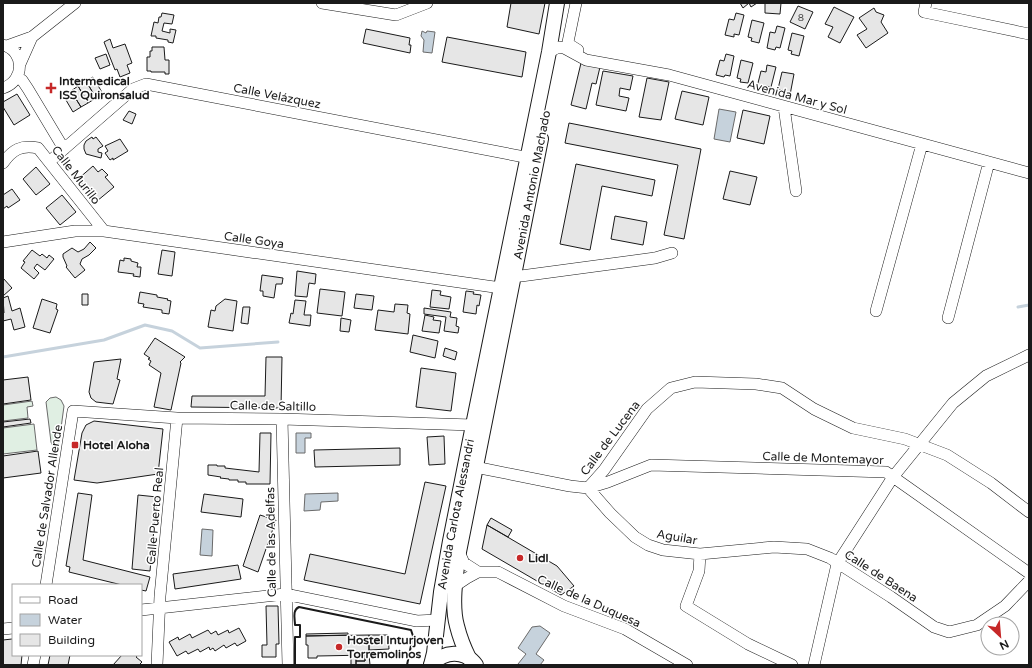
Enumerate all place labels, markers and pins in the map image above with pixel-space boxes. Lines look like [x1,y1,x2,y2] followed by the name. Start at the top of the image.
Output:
[59,74,150,102] place label: Intermedical ISS Quironsalud
[46,83,56,93] marker: Intermedical ISS Quironsalud
[83,438,150,452] place label: Hotel Aloha
[70,440,80,450] marker: Hotel Aloha
[528,551,548,565] place label: Lidl
[515,553,525,563] marker: Lidl
[346,633,444,661] place label: Hostel Inturjoven Torremolinos
[334,642,344,652] marker: Hostel Inturjoven Torremolinos

